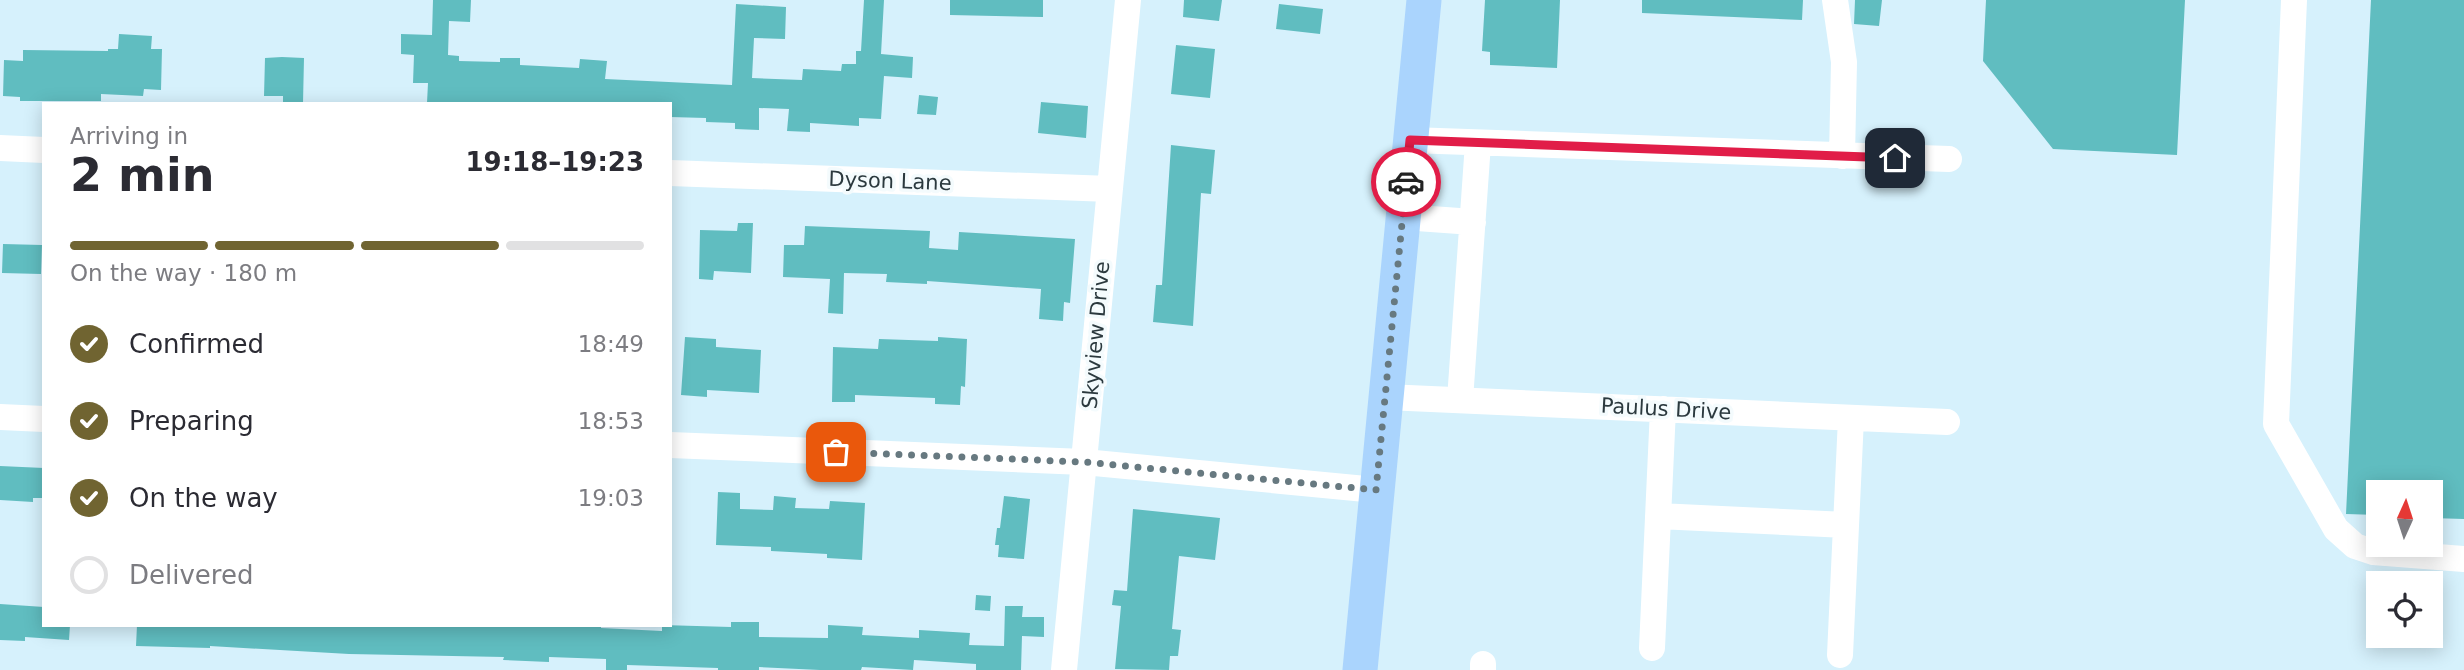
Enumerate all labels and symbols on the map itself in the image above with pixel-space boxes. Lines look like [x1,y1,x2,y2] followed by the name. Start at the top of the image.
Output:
[1865,128,1925,188] pin
[1371,147,1441,217] courier
[828,167,952,195] street label: Dyson Lane
[1078,260,1114,410] street label: Skyview Drive
[1600,394,1732,424] street label: Paulus Drive
[806,422,866,482] pin
[2366,480,2443,556] north arrow

